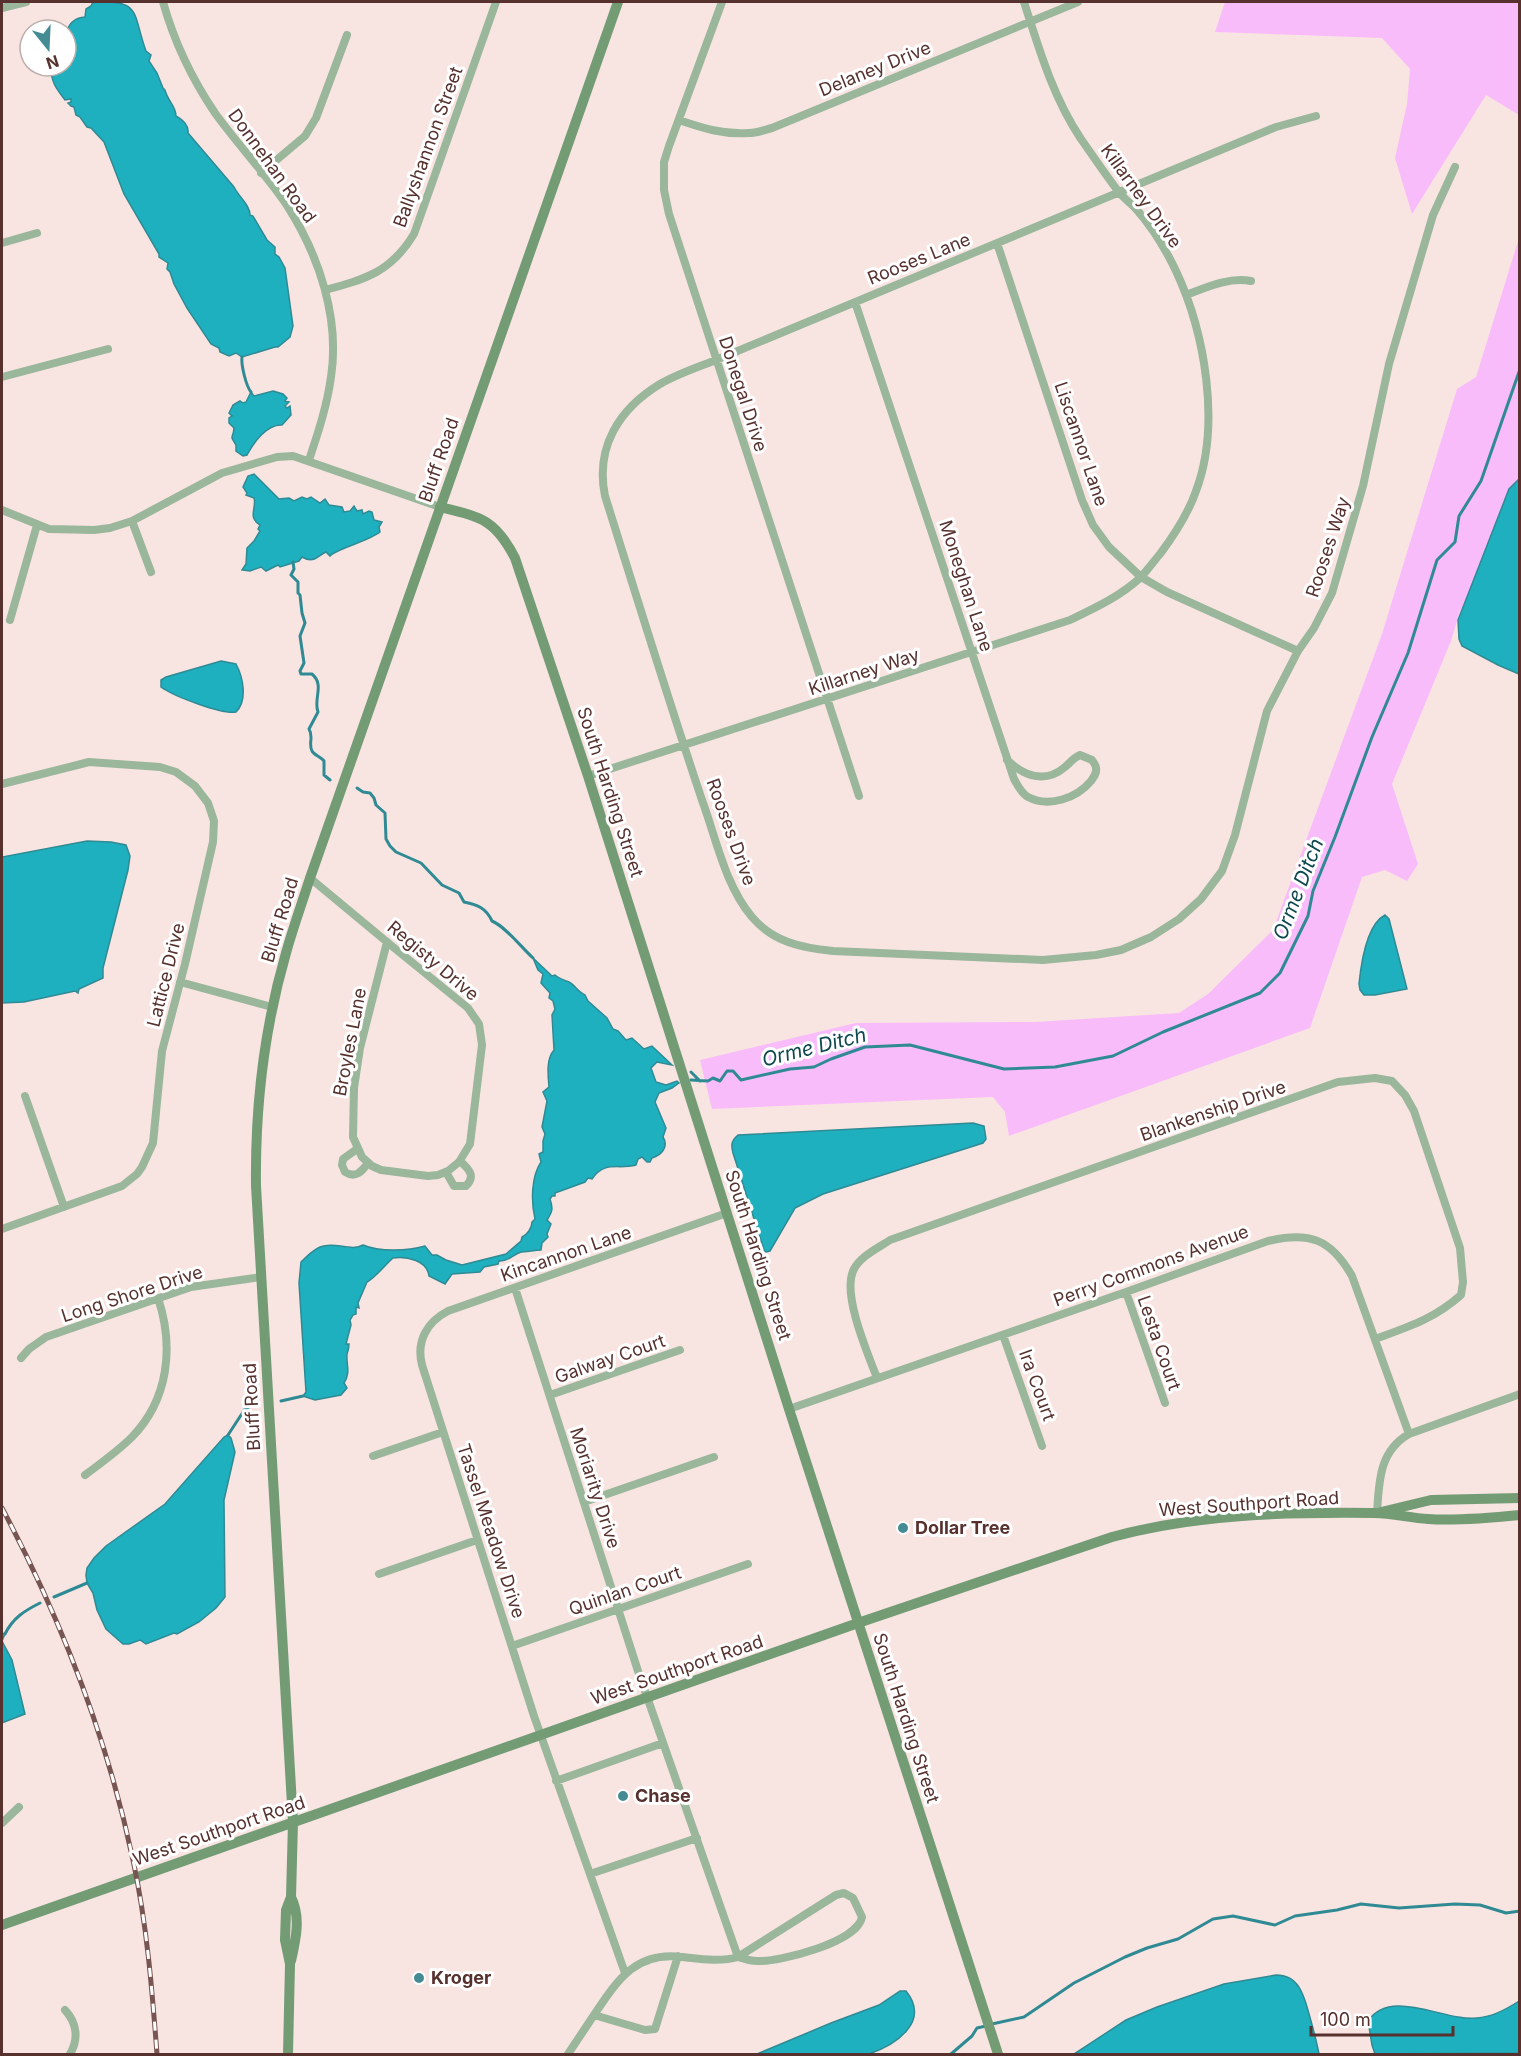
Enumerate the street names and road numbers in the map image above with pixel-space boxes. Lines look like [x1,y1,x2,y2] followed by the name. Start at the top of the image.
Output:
[816,37,934,100] street label: Delaney Drive
[389,63,466,230] street label: Ballyshannon Street
[224,105,321,227] street label: Donnehan Road
[1097,140,1186,252] street label: Killarney Drive
[864,228,973,289] street label: Rooses Lane
[715,333,772,454] street label: Donegal Drive
[1050,379,1113,509] street label: Liscannor Lane
[414,415,463,505] street label: Bluff Road
[1301,494,1354,600] street label: Rooses Way
[935,517,998,654] street label: Moneghan Lane
[806,644,922,699] street label: Killarney Way
[573,704,648,880] street label: South Harding Street
[702,776,761,888] street label: Rooses Drive
[257,875,302,965] street label: Bluff Road
[383,916,483,1005] street label: Registy Drive
[142,921,189,1029] street label: Lattice Drive
[329,986,370,1098] street label: Broyles Lane
[1137,1076,1288,1145] street label: Blankenship Drive
[721,1167,796,1343] street label: South Harding Street
[1051,1220,1251,1311] street label: Perry Commons Avenue
[498,1221,634,1286] street label: Kincannon Lane
[59,1261,205,1326] street label: Long Shore Drive
[1133,1293,1186,1393] street label: Lesta Court
[552,1330,668,1387] street label: Galway Court
[1015,1346,1060,1423] street label: Ira Court
[239,1363,264,1451] street label: Bluff Road
[566,1425,625,1551] street label: Moriarity Drive
[453,1441,530,1621] street label: Tassel Meadow Drive
[1158,1487,1340,1520] street label: West Southport Road
[566,1562,684,1620] street label: Quinlan Court
[588,1630,766,1709] street label: West Southport Road
[869,1630,944,1806] street label: South Harding Street
[130,1791,308,1870] street label: West Southport Road

